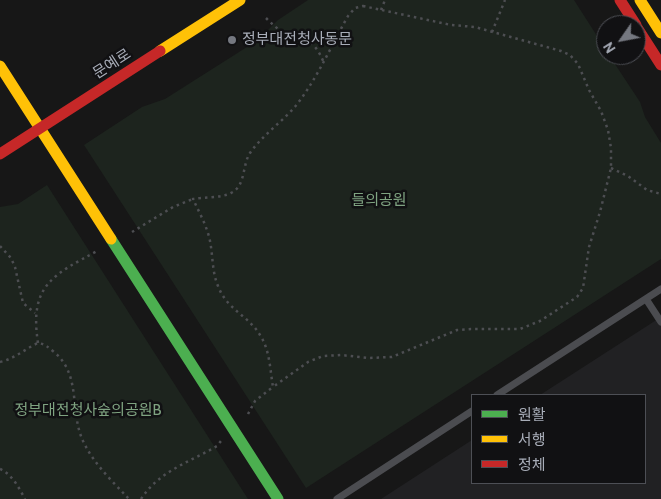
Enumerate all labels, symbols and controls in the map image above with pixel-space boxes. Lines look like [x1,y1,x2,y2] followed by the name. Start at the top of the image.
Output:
[596,15,646,65] north arrow
[242,31,352,49] place label: 정부대전청사동문
[226,34,238,46] marker: 정부대전청사동문
[599,39,620,57] text: N
[90,45,134,83] street label: 문예로
[351,192,407,210] park label: 들의공원
[471,394,646,484] legend
[15,402,161,420] park label: 정부대전청사숲의공원B
[518,406,546,424] text: 원활
[518,431,546,449] text: 서행
[518,456,546,474] text: 정체

